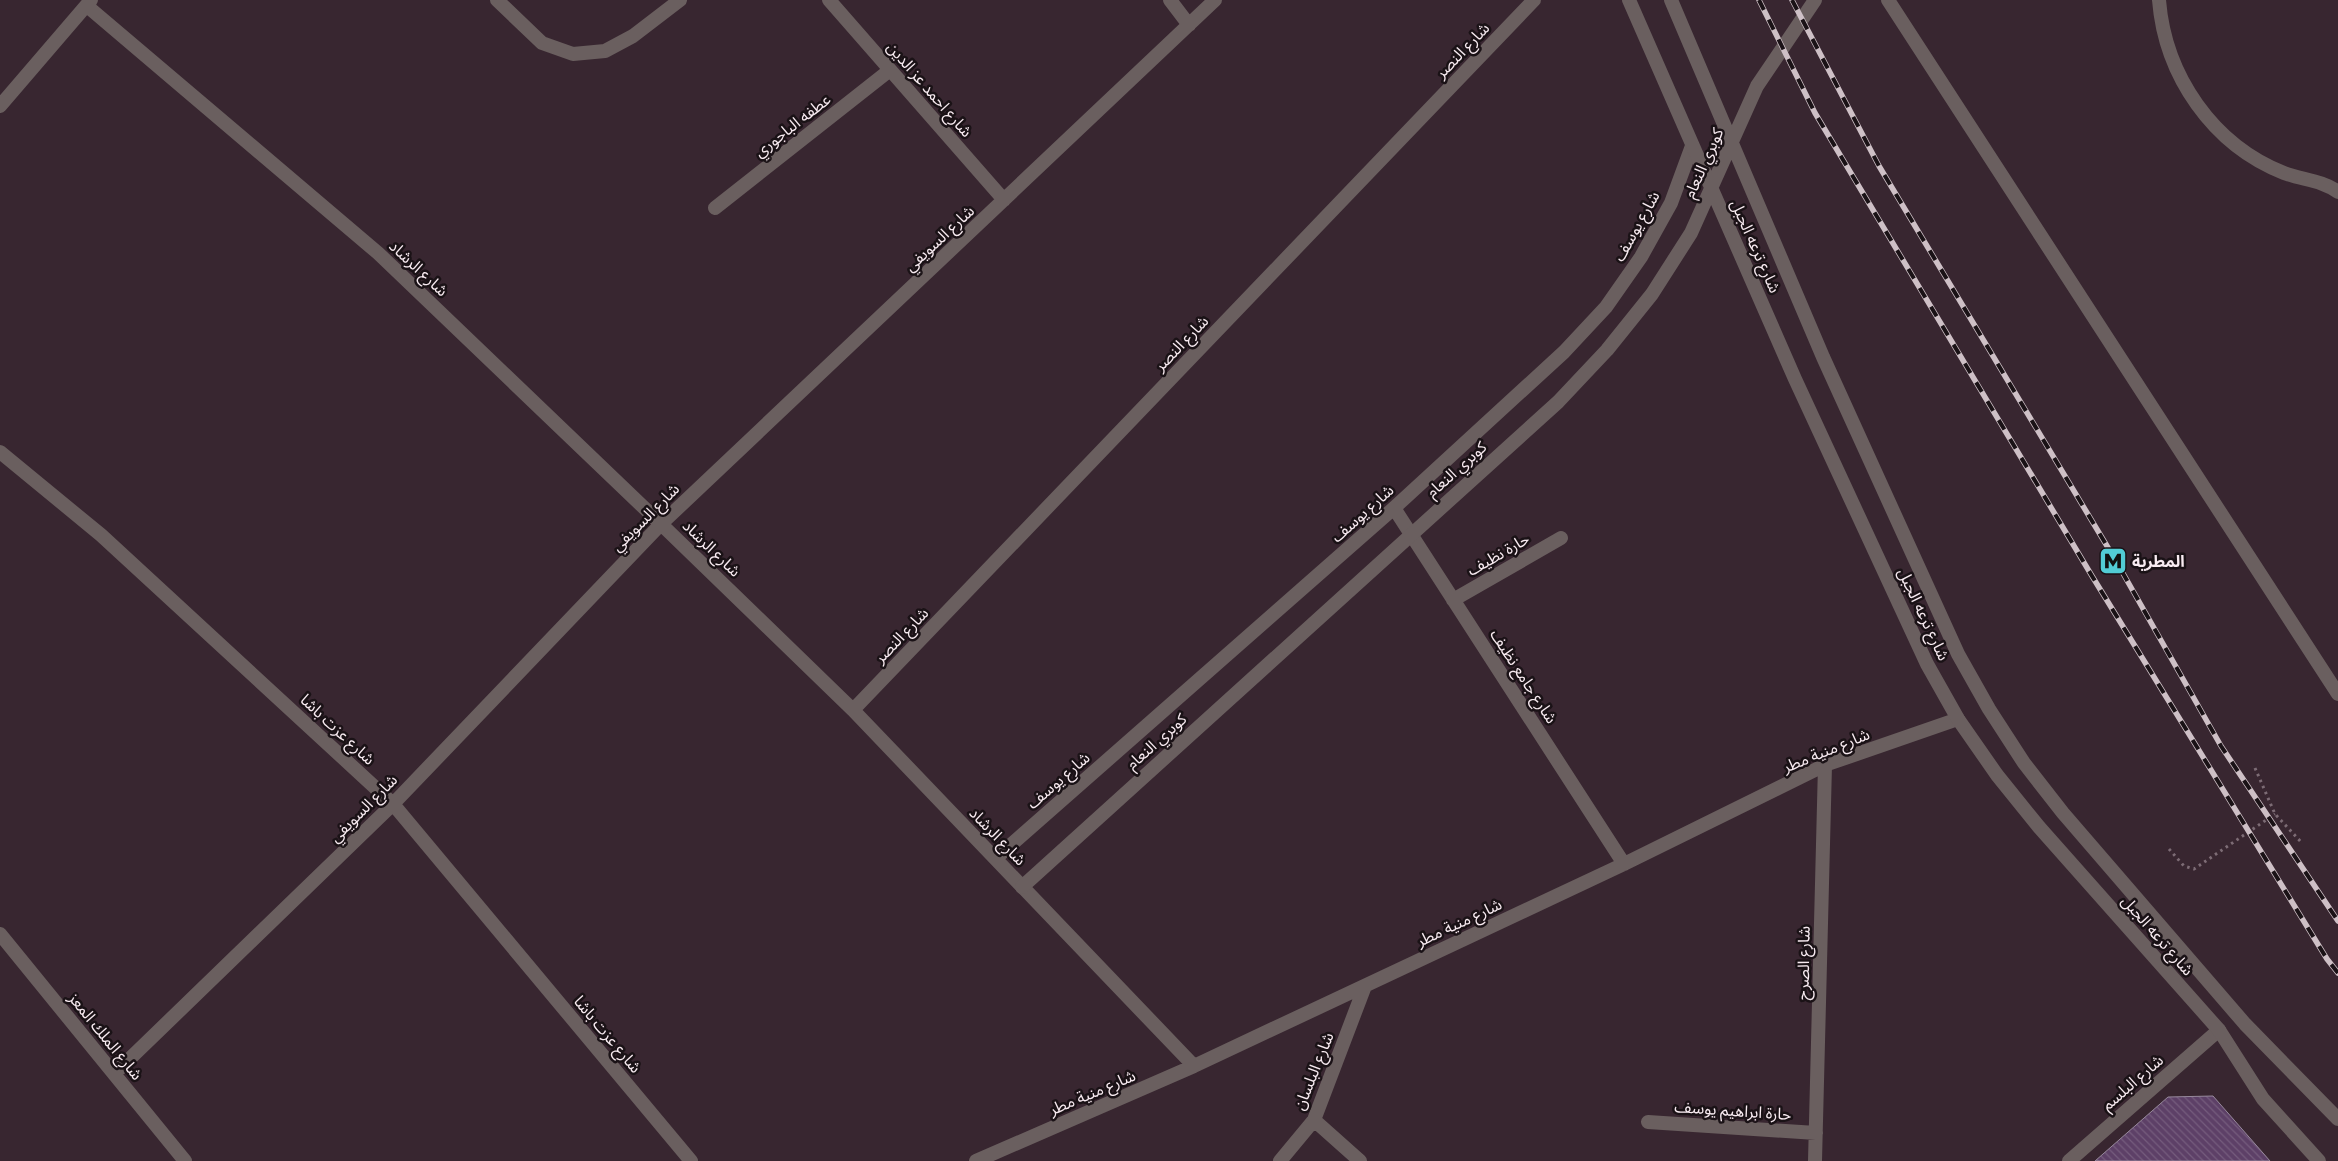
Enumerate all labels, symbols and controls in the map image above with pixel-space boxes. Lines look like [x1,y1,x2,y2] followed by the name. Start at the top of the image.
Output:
[1430,18,1496,85] street label: شارع النصر
[881,37,977,143] street label: شارع احمد عز الدين
[750,89,836,163] street label: عطفه الباجوري
[1679,124,1730,202] street label: كوبري النعام
[1609,187,1666,266] street label: شارع يوسف
[1724,196,1786,297] street label: شارع ترعه الجبل
[900,201,980,278] street label: شارع السويفي
[383,236,453,303] street label: شارع الرشاد
[1149,311,1215,378] street label: شارع النصر
[1422,436,1493,504] street label: كوبري النعام
[607,479,685,557] street label: شارع السويفي
[1327,480,1399,548] street label: شارع يوسف
[677,515,745,583] street label: شارع الرشاد
[1463,528,1533,580] street label: حارة نظيف
[2098,546,2128,576] metro station icon: المطرية
[2132,551,2185,571] place label: المطرية
[1891,564,1954,665] street label: شارع ترعه الجبل
[869,603,935,670] street label: شارع النصر
[1484,625,1562,729] street label: شارع جامع نظيف
[294,689,379,771] street label: شارع عزت باشا
[1122,708,1193,776] street label: كوبري النعام
[1779,723,1874,780] street label: شارع منية مطر
[1022,747,1096,815] street label: شارع يوسف
[325,770,403,848] street label: شارع السويفي
[963,803,1031,871] street label: شارع الرشاد
[2115,891,2198,981] street label: شارع ترعه الجبل
[1412,893,1506,954] street label: شارع منية مطر
[1792,926,1817,1000] street label: شارع الصرح
[62,987,147,1086] street label: شارع الملك المعز
[568,991,646,1079] street label: شارع عزت باشا
[1288,1029,1340,1114] street label: شارع البلسان
[2097,1050,2169,1117] street label: شارع البلسم
[1045,1065,1139,1122] street label: شارع منية مطر
[1674,1096,1792,1127] street label: حارة ابراهيم يوسف

